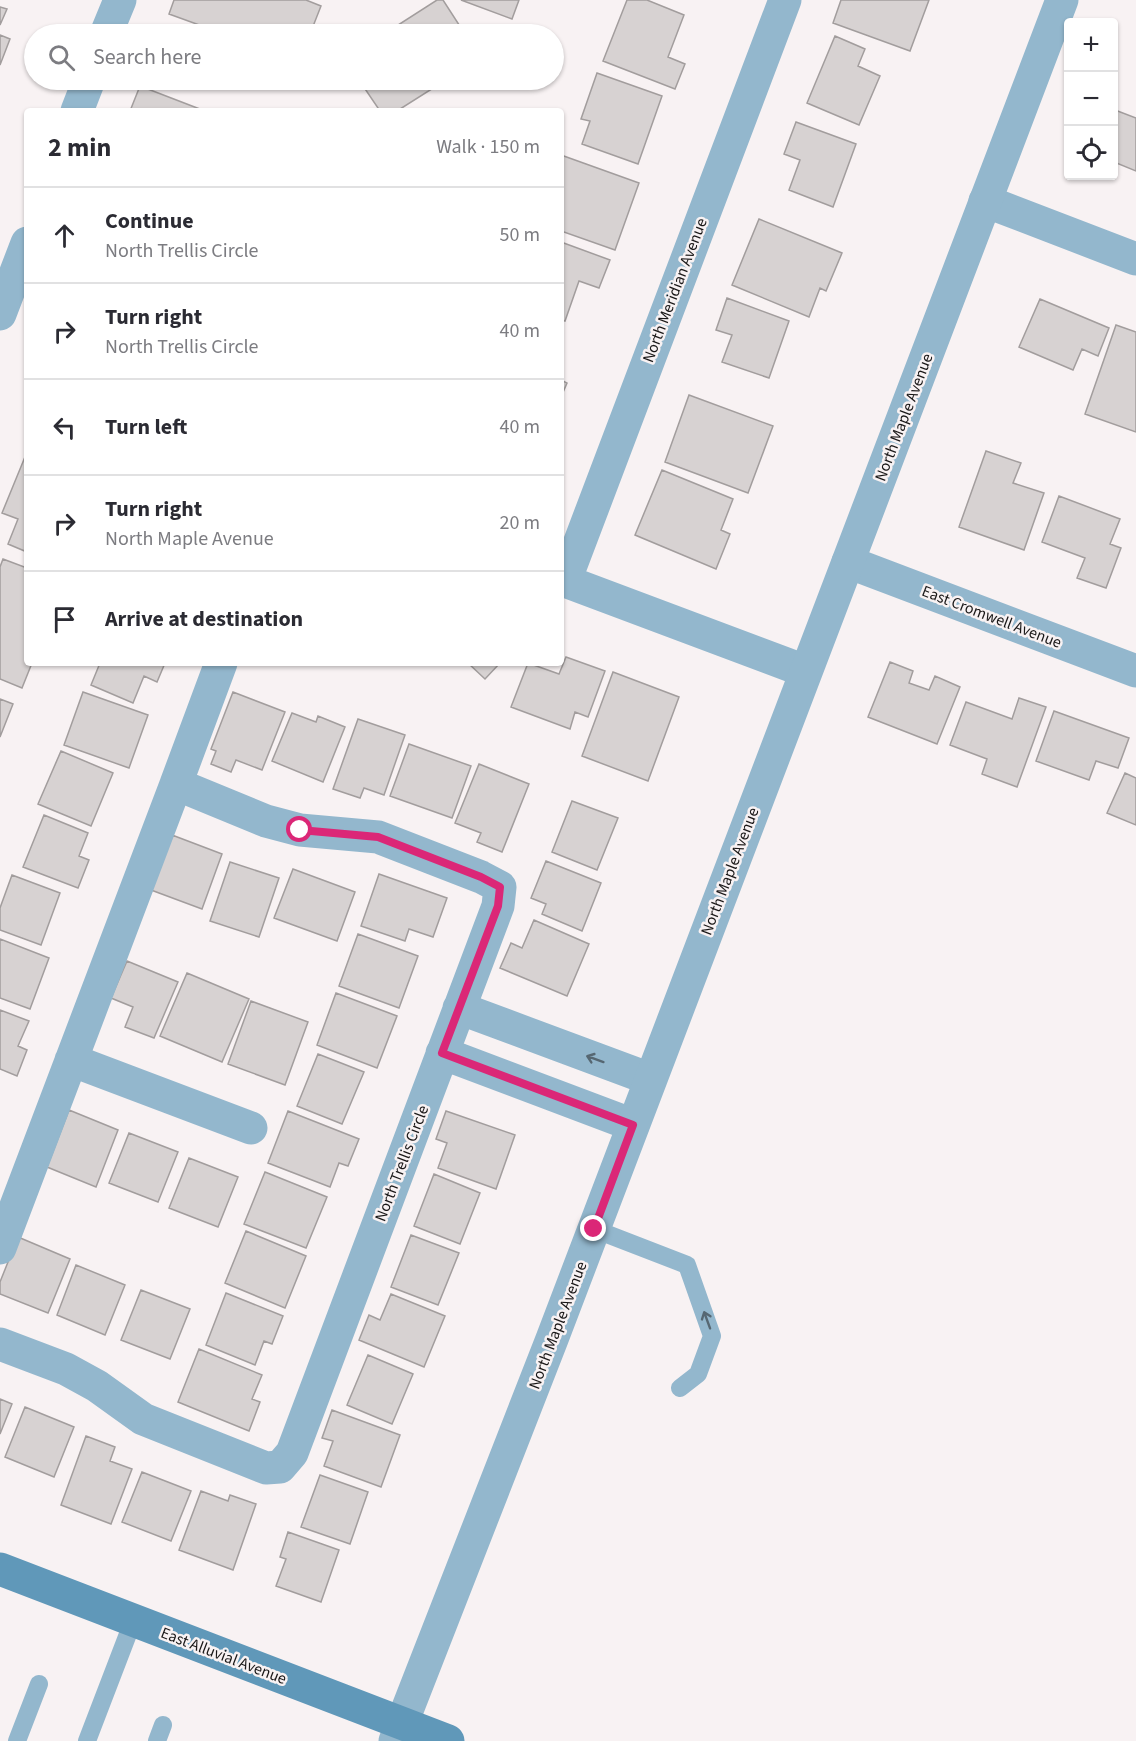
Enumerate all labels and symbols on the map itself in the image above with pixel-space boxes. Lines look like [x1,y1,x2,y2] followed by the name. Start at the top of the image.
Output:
[637,215,713,366] street label: North Meridian Avenue
[869,350,938,484] street label: North Maple Avenue
[919,580,1065,654] street label: East Cromwell Avenue
[695,804,764,938] street label: North Maple Avenue
[286,816,312,842] route start
[586,1053,605,1064] one-way arrow
[370,1102,434,1225] street label: North Trellis Circle
[580,1215,606,1241] route end
[523,1258,592,1392] street label: North Maple Avenue
[700,1312,711,1330] one-way arrow
[158,1622,290,1690] street label: East Alluvial Avenue

